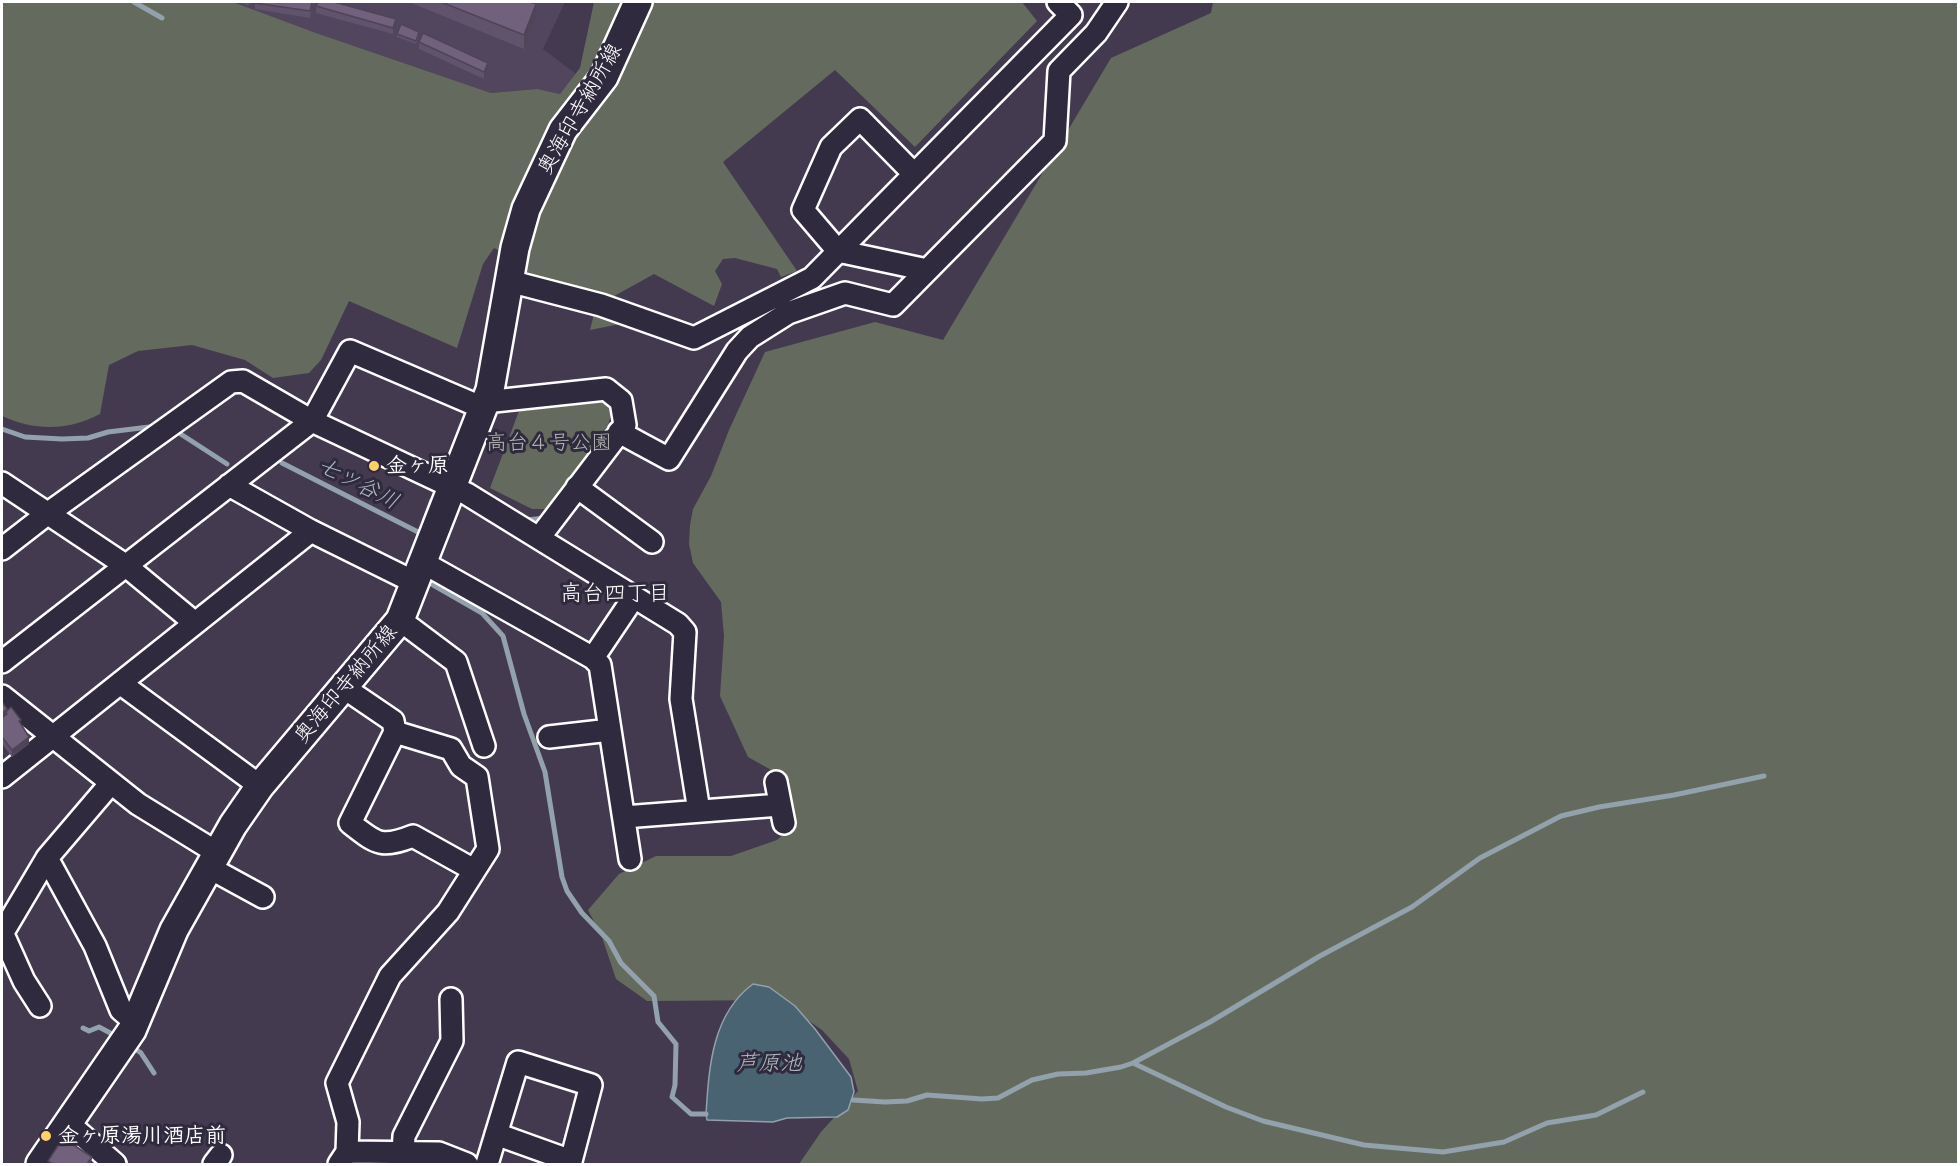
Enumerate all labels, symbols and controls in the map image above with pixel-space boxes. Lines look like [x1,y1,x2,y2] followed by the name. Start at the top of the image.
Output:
[532,39,628,179] street label: 奥海印寺納所線
[486,430,612,456] park label: 高台４号公園
[313,452,403,516] water label: 七ツ谷川
[386,453,449,479] place label: 金ヶ原
[367,459,381,473] marker: 金ヶ原
[560,581,670,607] district label: 高台四丁目
[289,620,403,748] street label: 奥海印寺納所線
[736,1051,802,1077] water label: 芦原池
[58,1123,226,1149] place label: 金ヶ原湯川酒店前
[39,1129,53,1143] marker: 金ヶ原湯川酒店前

